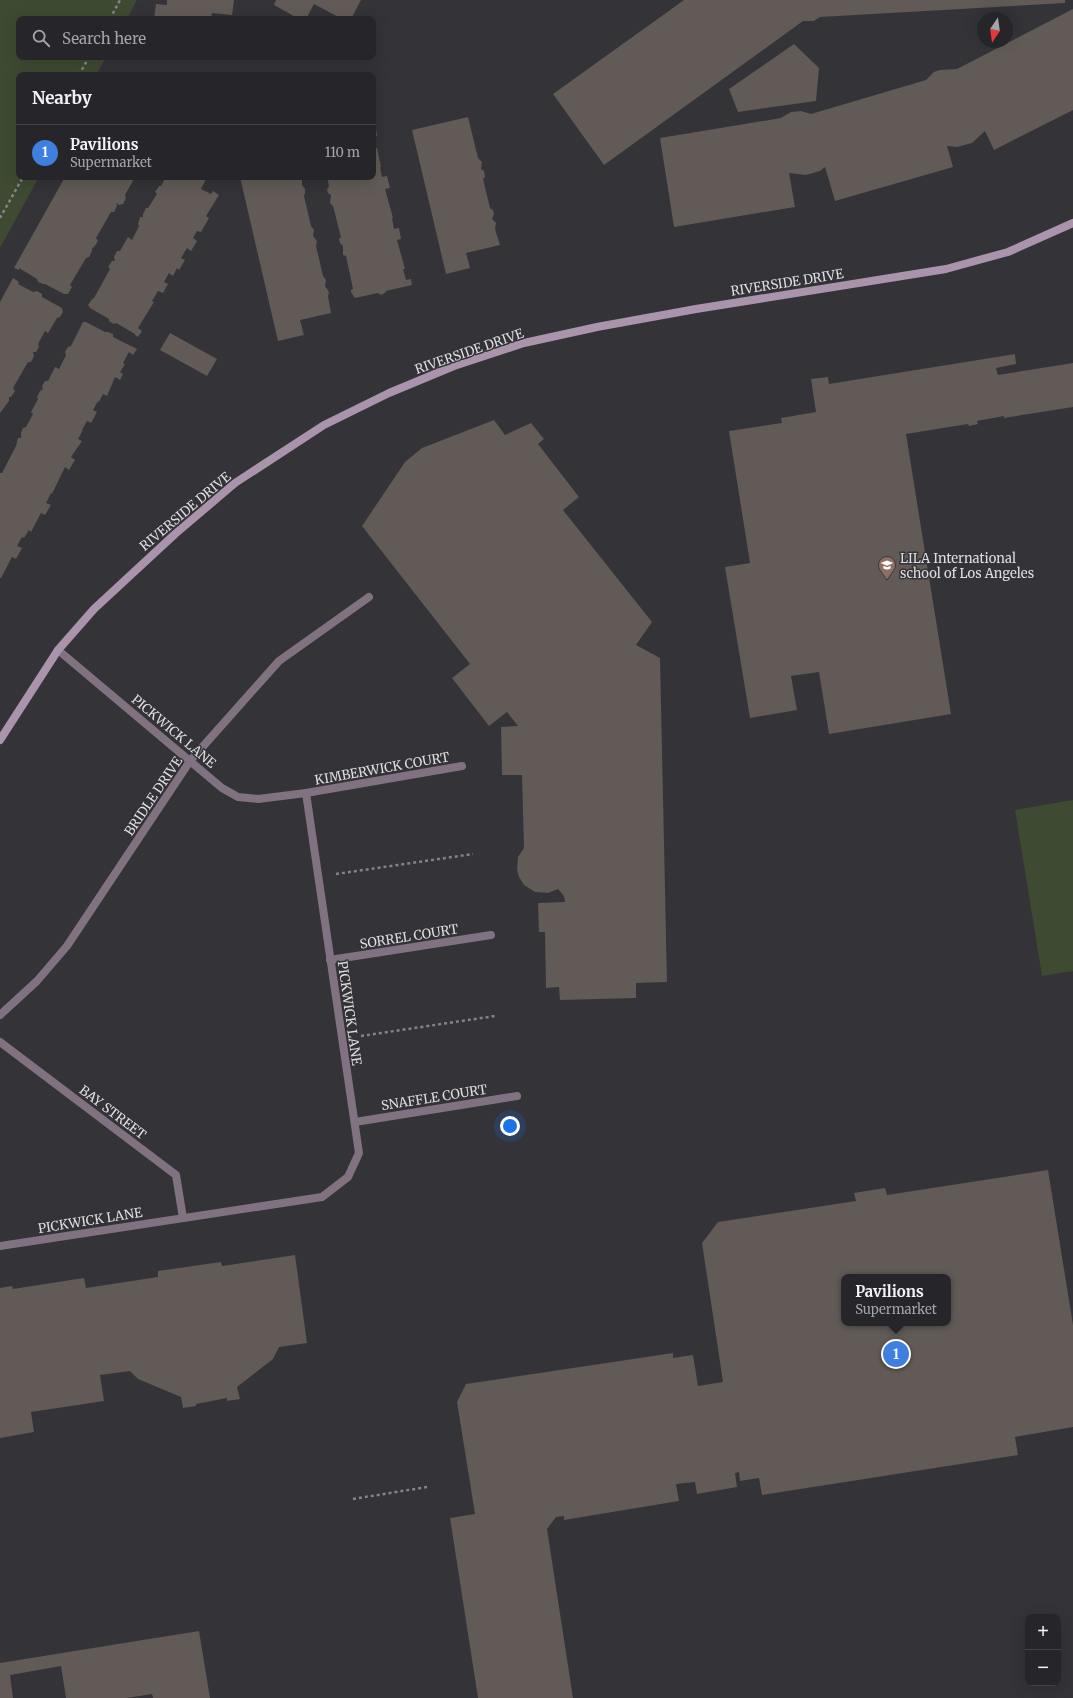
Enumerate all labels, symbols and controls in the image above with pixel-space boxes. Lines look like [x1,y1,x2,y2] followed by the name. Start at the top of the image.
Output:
[977,12,1013,48] north arrow
[16,16,376,60] search box
[30,27,52,49] icon: search
[62,29,146,48] text: Search here
[32,87,92,109] text: Nearby
[70,135,139,154] text: Pavilions
[42,144,48,161] text: 1
[325,144,360,161] text: 110 m
[70,154,152,171] text: Supermarket
[729,265,845,300] street label: RIVERSIDE DRIVE
[412,325,527,378] street label: RIVERSIDE DRIVE
[136,468,235,555] street label: RIVERSIDE DRIVE
[900,550,1034,582] place label: LILA International school of Los Angeles
[877,555,897,580] school or university icon: LILA International school of Los Angeles
[128,691,220,772] street label: PICKWICK LANE
[313,748,451,789] street label: KIMBERWICK COURT
[121,753,187,839] street label: BRIDLE DRIVE
[359,920,460,953] street label: SORREL COURT
[334,960,365,1067] street label: PICKWICK LANE
[380,1081,488,1114] street label: SNAFFLE COURT
[76,1082,150,1143] street label: BAY STREET
[500,1116,520,1136] your location
[37,1204,144,1237] street label: PICKWICK LANE
[841,1274,951,1326] popup
[855,1282,924,1301] text: Pavilions
[855,1301,937,1318] text: Supermarket
[883,1339,909,1369] pin: 1
[1025,1614,1061,1686] map controls
[1025,1614,1061,1650] button: +
[1025,1650,1061,1686] button: −

